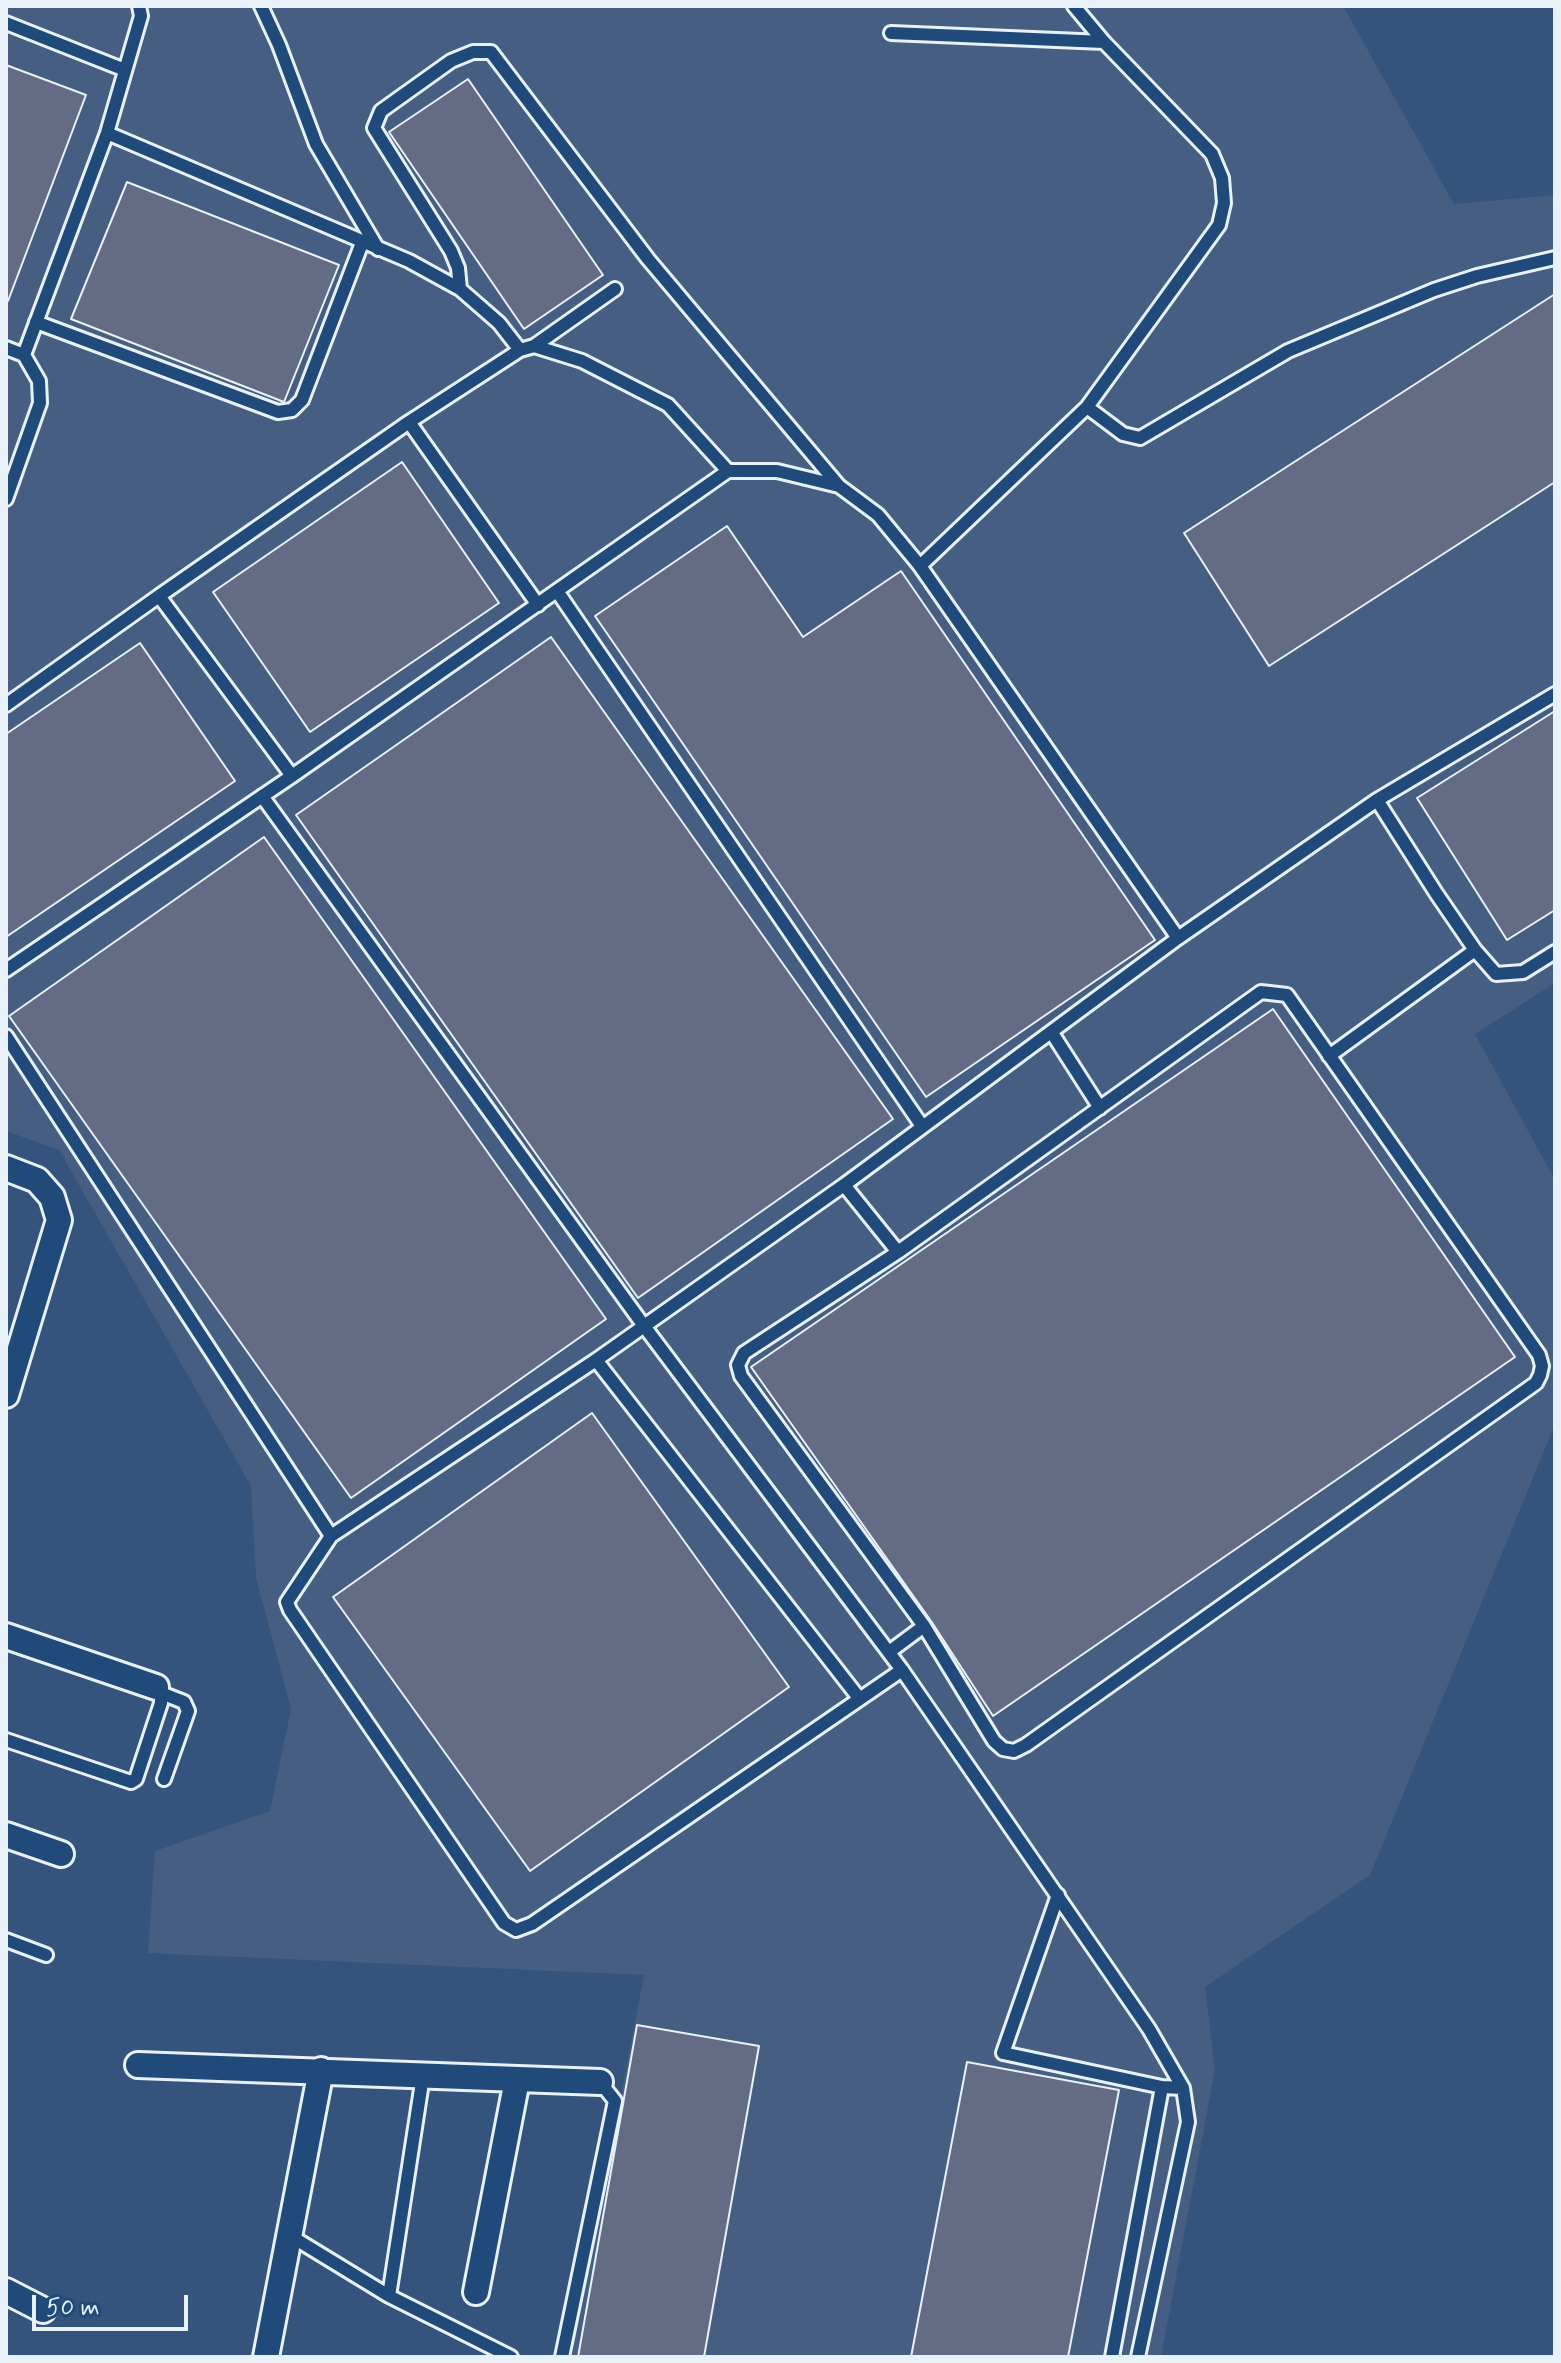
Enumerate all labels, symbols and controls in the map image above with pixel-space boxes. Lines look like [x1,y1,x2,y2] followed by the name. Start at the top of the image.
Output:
[36,2279,192,2329] scale bar
[46,2293,100,2324] text: 50 m

